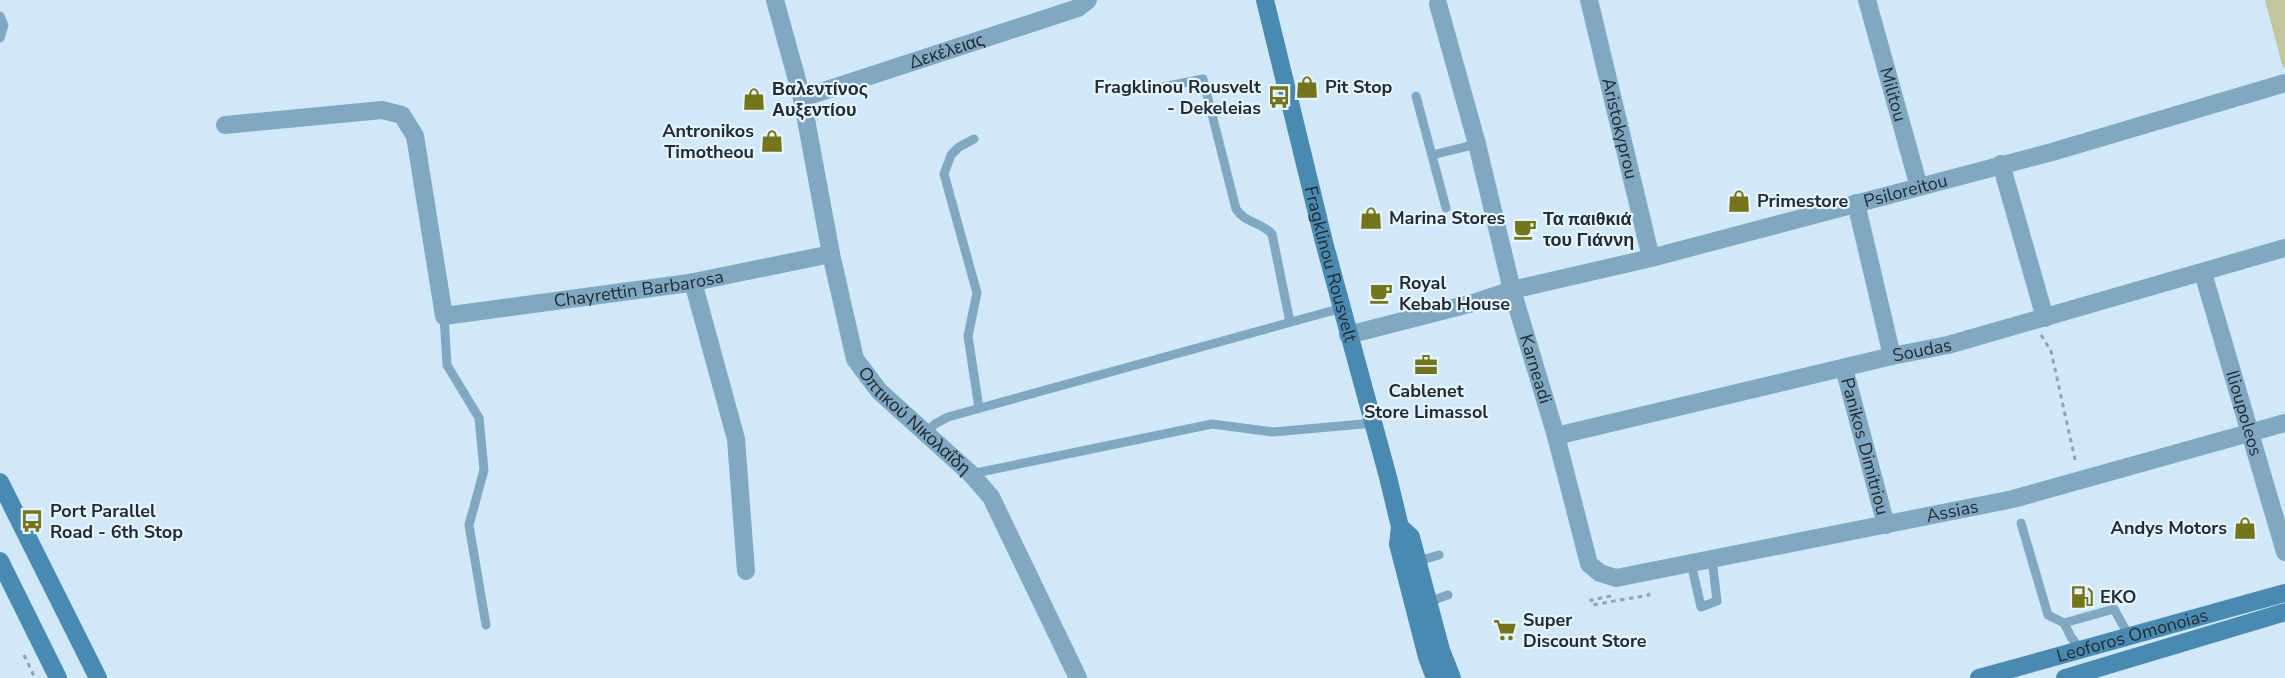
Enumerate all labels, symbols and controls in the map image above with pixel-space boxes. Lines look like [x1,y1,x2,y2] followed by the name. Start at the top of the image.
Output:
[906,27,988,74] street label: Δεκέλειας
[1874,64,1912,124] street label: Militou
[1294,74,1320,100] shop icon: Pit Stop
[1094,75,1261,120] place label: Fragklinou Rousvelt - Dekeleias
[1325,75,1393,99] place label: Pit Stop
[1596,75,1644,181] street label: Aristokyprou
[772,77,868,122] place label: Βαλεντίνος Αυξεντίου
[1266,84,1292,110] bus stop icon: Fragklinou Rousvelt - Dekeleias
[741,86,767,112] shop icon: Βαλεντίνος Αυξεντίου
[662,119,754,164] place label: Antronikos Timotheou
[759,128,785,154] shop icon: Antronikos Timotheou
[1861,168,1950,213] street label: Psiloreitou
[1299,184,1363,345] street label: Fragklinou Rousvelt
[1726,188,1752,214] shop icon: Primestore
[1757,189,1849,213] place label: Primestore
[1358,205,1384,231] shop icon: Marina Stores
[1389,206,1505,230] place label: Marina Stores
[1543,207,1634,252] place label: Τα παιθκιά του Γιάννη
[1512,216,1538,242] cafe icon: Τα παιθκιά του Γιάννη
[552,264,726,313] street label: Chayrettin Barbarosa
[1399,271,1510,316] place label: Royal Kebab House
[1368,280,1394,306] cafe icon: Royal Kebab House
[1514,331,1558,407] street label: Karneadi
[1890,333,1954,368] street label: Soudas
[1413,352,1439,378] office icon: Cablenet Store Limassol
[853,362,976,480] street label: Οπτικού Νικολαΐδη
[2220,367,2268,459] street label: Ilioupoleos
[1835,375,1895,518] street label: Panikos Dimitriou
[1364,379,1488,424] place label: Cablenet Store Limassol
[1924,494,1981,528] street label: Assias
[50,499,183,544] place label: Port Parallel Road - 6th Stop
[19,508,45,534] bus stop icon: Port Parallel Road - 6th Stop
[2232,515,2258,541] shop icon: Andys Motors
[2111,516,2227,540] place label: Andys Motors
[2069,584,2095,610] fuel station icon: EKO
[2100,585,2136,609] place label: EKO
[2054,603,2211,668] street label: Leoforos Omonoias
[1523,608,1647,653] place label: Super Discount Store
[1492,617,1518,643] supermarket icon: Super Discount Store

